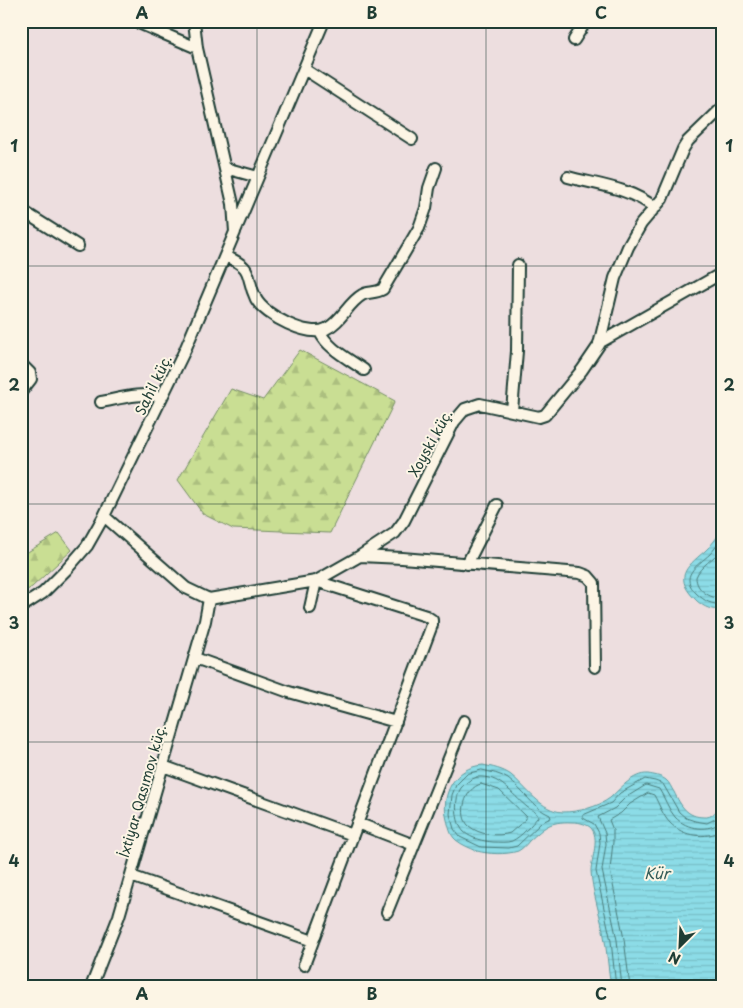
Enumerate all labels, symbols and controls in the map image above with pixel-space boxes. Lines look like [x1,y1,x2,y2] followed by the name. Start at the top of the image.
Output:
[136,0,149,24] text: A
[367,0,378,24] text: B
[595,0,607,24] text: C
[10,133,18,157] text: 1
[725,133,733,157] text: 1
[129,351,177,419] street label: Sahil küç.
[8,372,20,396] text: 2
[723,372,735,396] text: 2
[403,406,457,480] street label: Xoyski küç.
[9,610,19,634] text: 3
[724,610,734,634] text: 3
[113,722,171,860] street label: İxtiyar Qasımov küç.
[9,848,20,872] text: 4
[724,848,735,872] text: 4
[644,861,672,884] water label: Kür
[656,920,706,970] north arrow
[665,946,684,970] text: N
[136,981,149,1005] text: A
[367,981,378,1005] text: B
[595,981,607,1005] text: C

